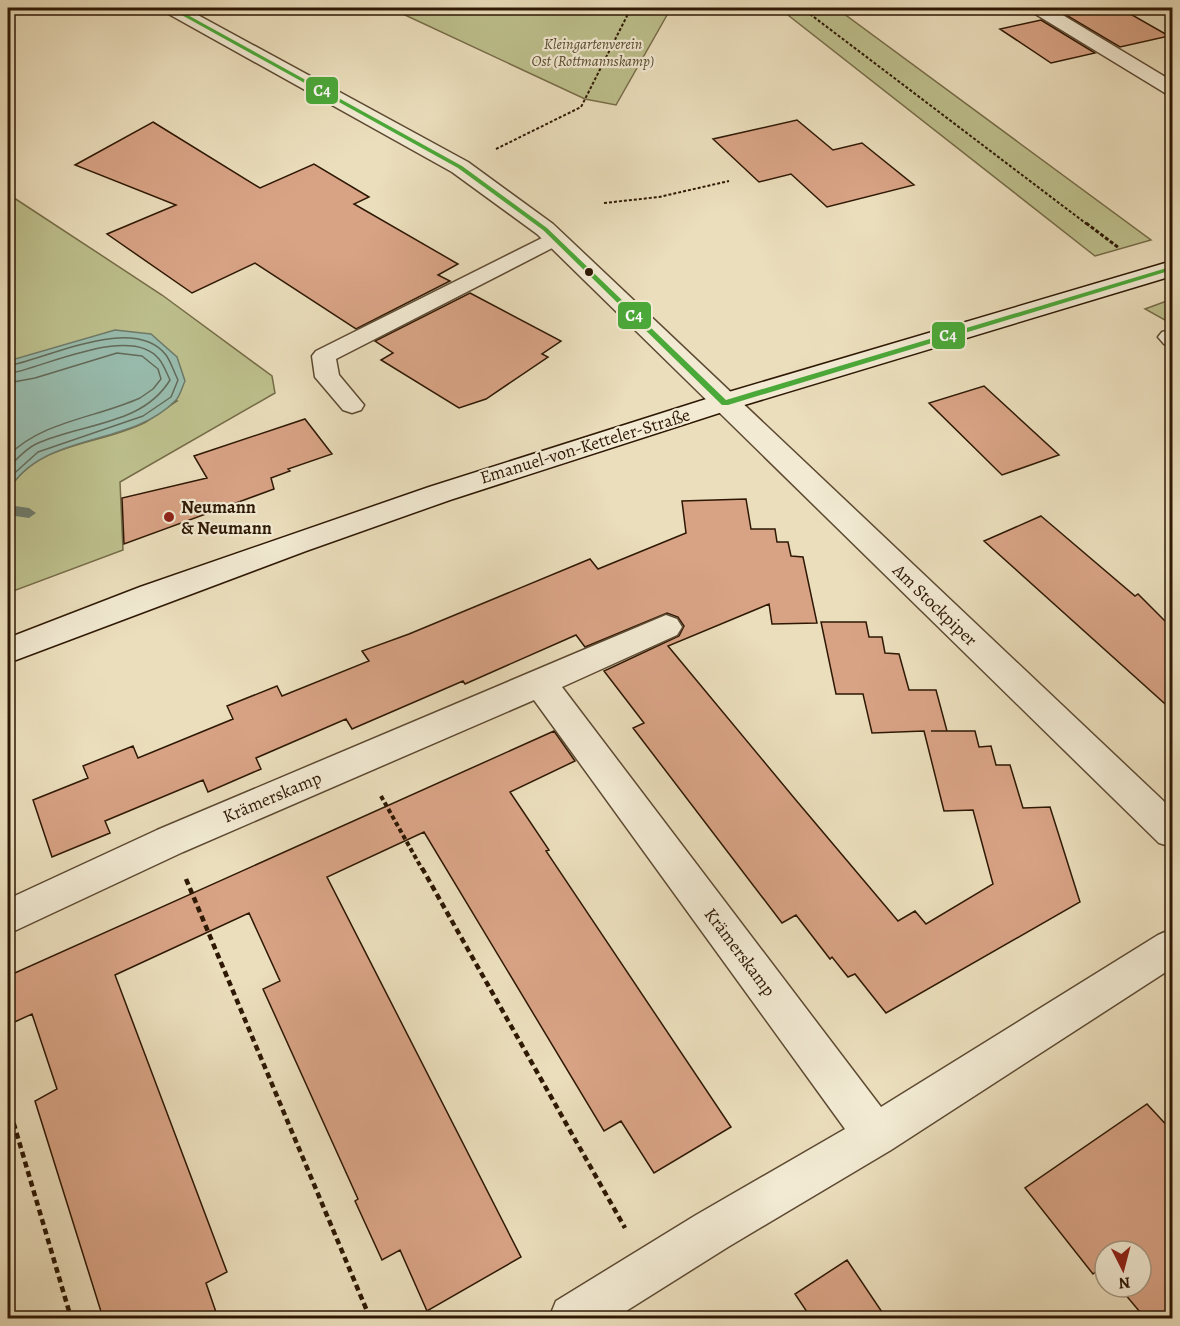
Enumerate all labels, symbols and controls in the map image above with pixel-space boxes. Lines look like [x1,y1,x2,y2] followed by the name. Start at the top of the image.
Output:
[531,34,655,71] park label: Kleingartenverein Ost (Rottmannskamp)
[305,76,339,105] line badge: C4
[313,80,331,102] text: C4
[583,266,595,278] unlabelled marker
[617,301,652,330] line badge: C4
[625,305,643,327] text: C4
[931,321,966,350] line badge: C4
[939,325,957,347] text: C4
[477,403,693,489] street label: Emanuel-von-Ketteler-Straße
[181,495,272,540] place label: Neumann & Neumann
[162,510,176,524] marker: Neumann & Neumann
[887,558,983,651] street label: Am Stockpiper
[219,765,325,829] street label: Krämerskamp
[699,903,781,1001] street label: Krämerskamp
[1093,1239,1153,1299] north arrow
[1117,1271,1131,1295] text: N

